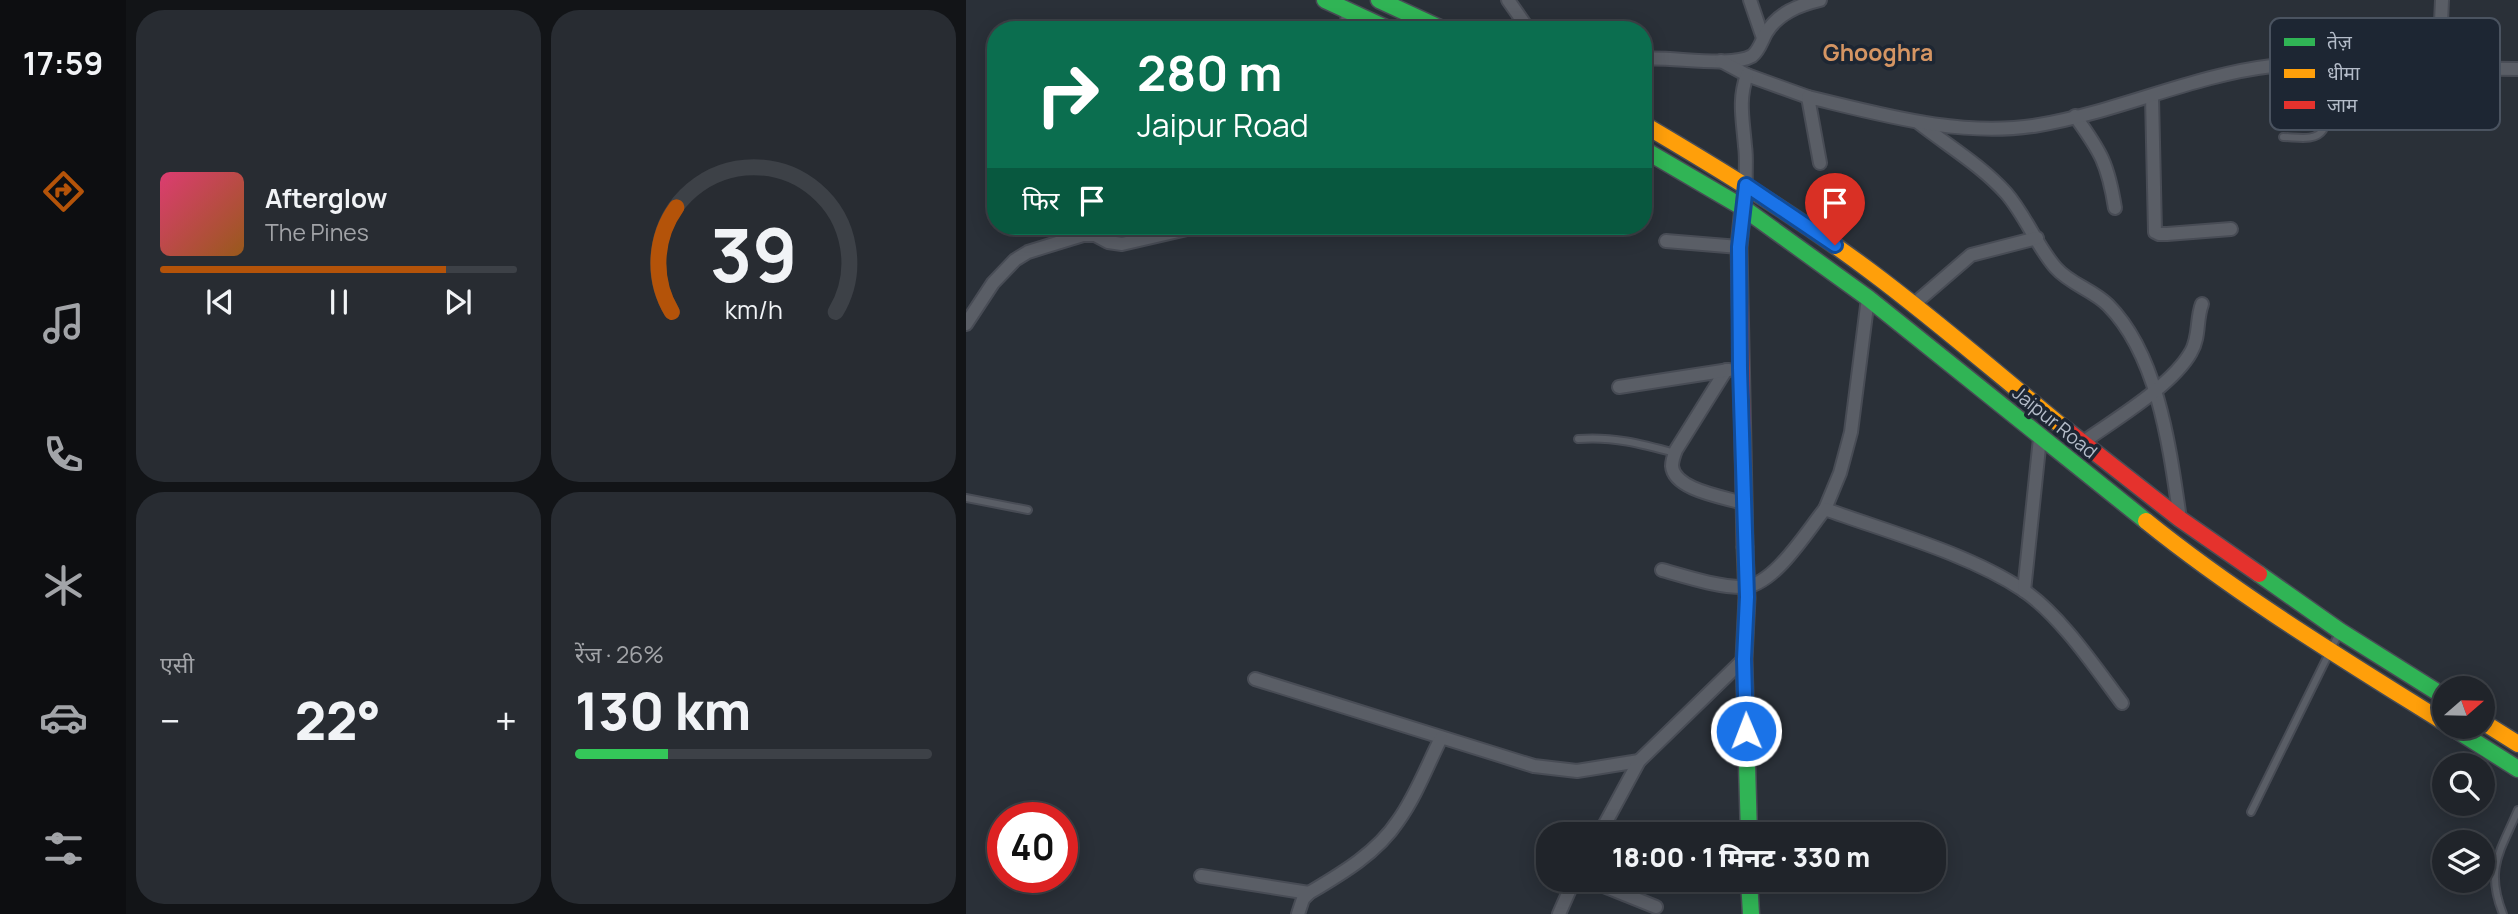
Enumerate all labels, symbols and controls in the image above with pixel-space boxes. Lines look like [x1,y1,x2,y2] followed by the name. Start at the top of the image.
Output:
[2270,18,2500,130] legend
[2327,29,2353,55] text: तेज़
[1823,36,1933,68] district label: Ghooghra
[1137,39,1282,106] text: 280 m
[23,41,103,85] text: 17:59
[1022,49,1113,140] icon: right
[2327,60,2361,86] text: धीमा
[2327,92,2358,118] text: जाम
[1137,103,1309,147] text: Jaipur Road
[39,167,88,216] icon: directions
[1805,173,1865,245] pin
[265,180,387,216] text: Afterglow
[1022,182,1059,218] text: फिर
[1073,182,1111,220] icon: arrive
[1816,184,1854,222] icon: arrive
[710,205,797,305] text: 39
[265,216,369,248] text: The Pines
[201,283,239,321] icon: previous
[320,283,358,321] icon: pause
[439,283,477,321] icon: next
[724,292,783,327] text: km/h
[39,299,88,348] icon: music
[2007,380,2103,464] street label: Jaipur Road
[39,430,88,479] icon: phone
[39,561,88,610] icon: climate
[575,638,664,670] text: रेंज · 26%
[160,648,194,680] text: एसी
[575,675,751,746] text: 130 km
[2432,676,2496,738] north arrow
[2432,676,2495,893] map controls
[295,685,381,756] text: 22°
[39,693,88,742] icon: car
[160,694,181,746] text: −
[495,694,517,746] text: +
[1709,694,1783,768] position arrow
[2432,753,2495,816] button: search
[987,802,1078,893] speed limit sign: 40
[39,824,88,873] icon: filters
[2432,830,2495,893] button: layers
[1612,839,1870,875] text: 18:00 · 1 मिनट · 330 m

